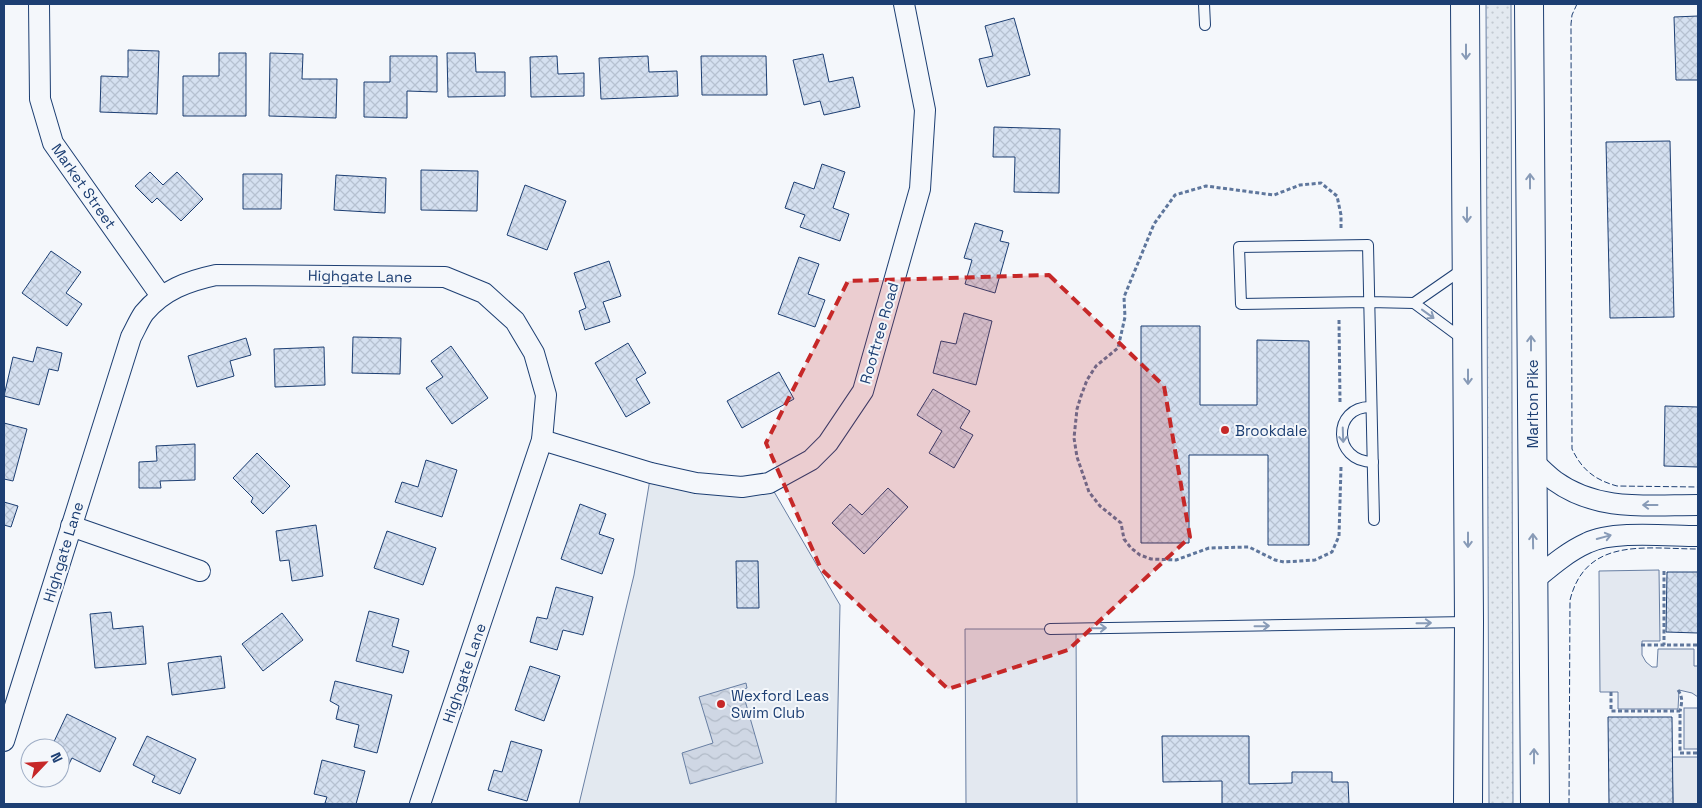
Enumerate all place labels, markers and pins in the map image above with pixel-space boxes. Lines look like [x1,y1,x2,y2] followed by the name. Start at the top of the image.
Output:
[1235,421,1307,440] place label: Brookdale
[1219,424,1231,436] marker: Brookdale
[731,686,829,722] place label: Wexford Leas Swim Club
[715,698,727,710] marker: Wexford Leas Swim Club

